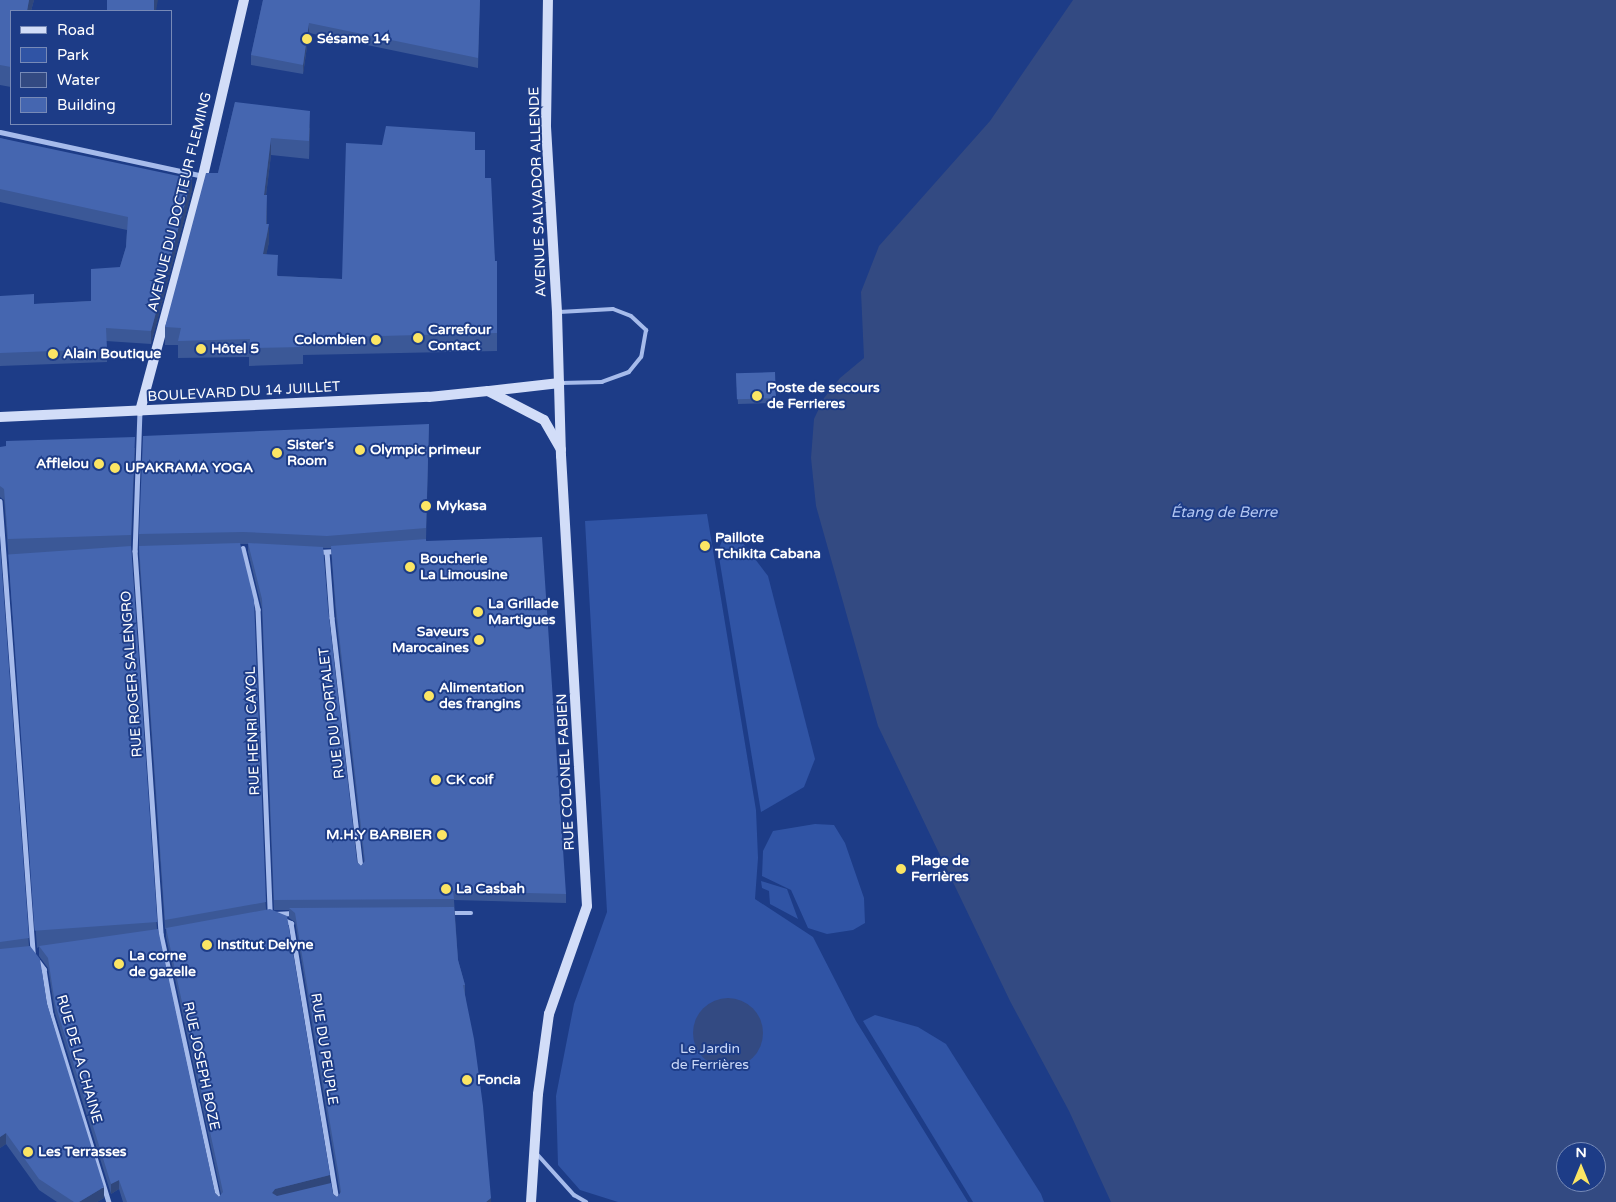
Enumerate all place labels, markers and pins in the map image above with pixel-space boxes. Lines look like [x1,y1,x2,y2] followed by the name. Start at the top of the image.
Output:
[317,31,390,47] place label: Sésame 14
[301,33,313,45] marker: Sésame 14
[428,322,491,354] place label: Carrefour Contact
[294,332,366,348] place label: Colombien
[412,332,424,344] marker: Carrefour Contact
[370,334,382,346] marker: Colombien
[211,341,259,357] place label: Hôtel 5
[195,343,207,355] marker: Hôtel 5
[63,346,161,362] place label: Alain Boutique
[47,348,59,360] marker: Alain Boutique
[767,380,880,412] place label: Poste de secours de Ferrieres
[751,390,763,402] marker: Poste de secours de Ferrieres
[287,437,334,470] place label: Sister's Room
[370,442,481,458] place label: Olympic primeur
[354,444,366,456] marker: Olympic primeur
[271,447,283,459] marker: Sister's Room
[36,456,89,472] place label: Afflelou
[93,458,105,470] marker: Afflelou
[125,460,253,476] place label: UPAKRAMA YOGA
[109,462,121,474] marker: UPAKRAMA YOGA
[436,498,487,514] place label: Mykasa
[420,500,432,512] marker: Mykasa
[715,530,821,562] place label: Paillote Tchikita Cabana
[699,540,711,552] marker: Paillote Tchikita Cabana
[420,551,508,584] place label: Boucherie La Limousine
[404,561,416,573] marker: Boucherie La Limousine
[488,596,559,628] place label: La Grillade Martigues
[472,606,484,618] marker: La Grillade Martigues
[392,624,469,656] place label: Saveurs Marocaines
[473,634,485,646] marker: Saveurs Marocaines
[439,680,524,712] place label: Alimentation des frangins
[423,690,435,702] marker: Alimentation des frangins
[446,772,494,788] place label: CK coif
[430,774,442,786] marker: CK coif
[326,827,432,843] place label: M.H.Y BARBIER
[436,829,448,841] marker: M.H.Y BARBIER
[911,853,969,886] place label: Plage de Ferrières
[895,863,907,875] marker: Plage de Ferrières
[456,881,525,897] place label: La Casbah
[440,883,452,895] marker: La Casbah
[217,937,313,953] place label: Institut Delyne
[201,939,213,951] marker: Institut Delyne
[129,948,196,980] place label: La corne de gazelle
[113,958,125,970] marker: La corne de gazelle
[477,1072,521,1088] place label: Foncia
[461,1074,473,1086] marker: Foncia
[38,1144,127,1160] place label: Les Terrasses
[22,1146,34,1158] marker: Les Terrasses

